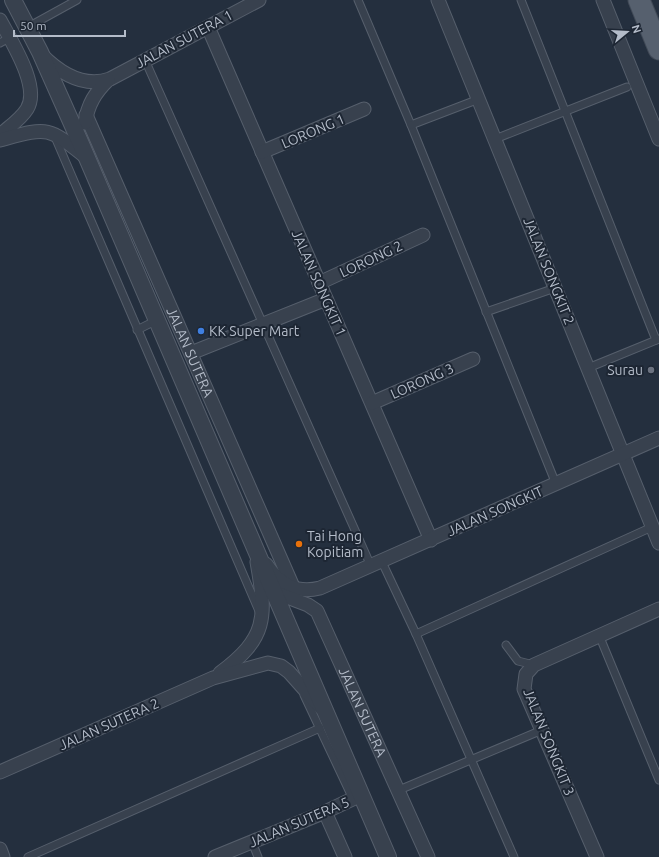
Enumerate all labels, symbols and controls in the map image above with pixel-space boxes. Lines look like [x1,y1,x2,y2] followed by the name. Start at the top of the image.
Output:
[133,7,235,71] street label: JALAN SUTERA 1
[14,12,125,38] scale bar
[607,12,647,52] north arrow
[20,19,47,32] text: 50 m
[630,23,643,35] text: N
[279,110,347,152] street label: LORONG 1
[520,215,578,327] street label: JALAN SONGKIT 2
[288,228,350,338] street label: JALAN SONGKIT 1
[337,237,405,281] street label: LORONG 2
[163,305,217,400] street label: JALAN SUTERA
[209,323,300,339] place label: KK Super Mart
[196,326,206,336] marker: KK Super Mart
[388,360,456,402] street label: LORONG 3
[607,362,643,378] place label: Surau
[646,365,656,375] marker: Surau
[445,483,546,539] street label: JALAN SONGKIT
[307,528,363,560] place label: Tai Hong Kopitiam
[294,539,304,549] marker: Tai Hong Kopitiam
[335,665,390,759] street label: JALAN SUTERA
[520,686,578,798] street label: JALAN SONGKIT 3
[57,695,161,753] street label: JALAN SUTERA 2
[246,794,352,850] street label: JALAN SUTERA 5

